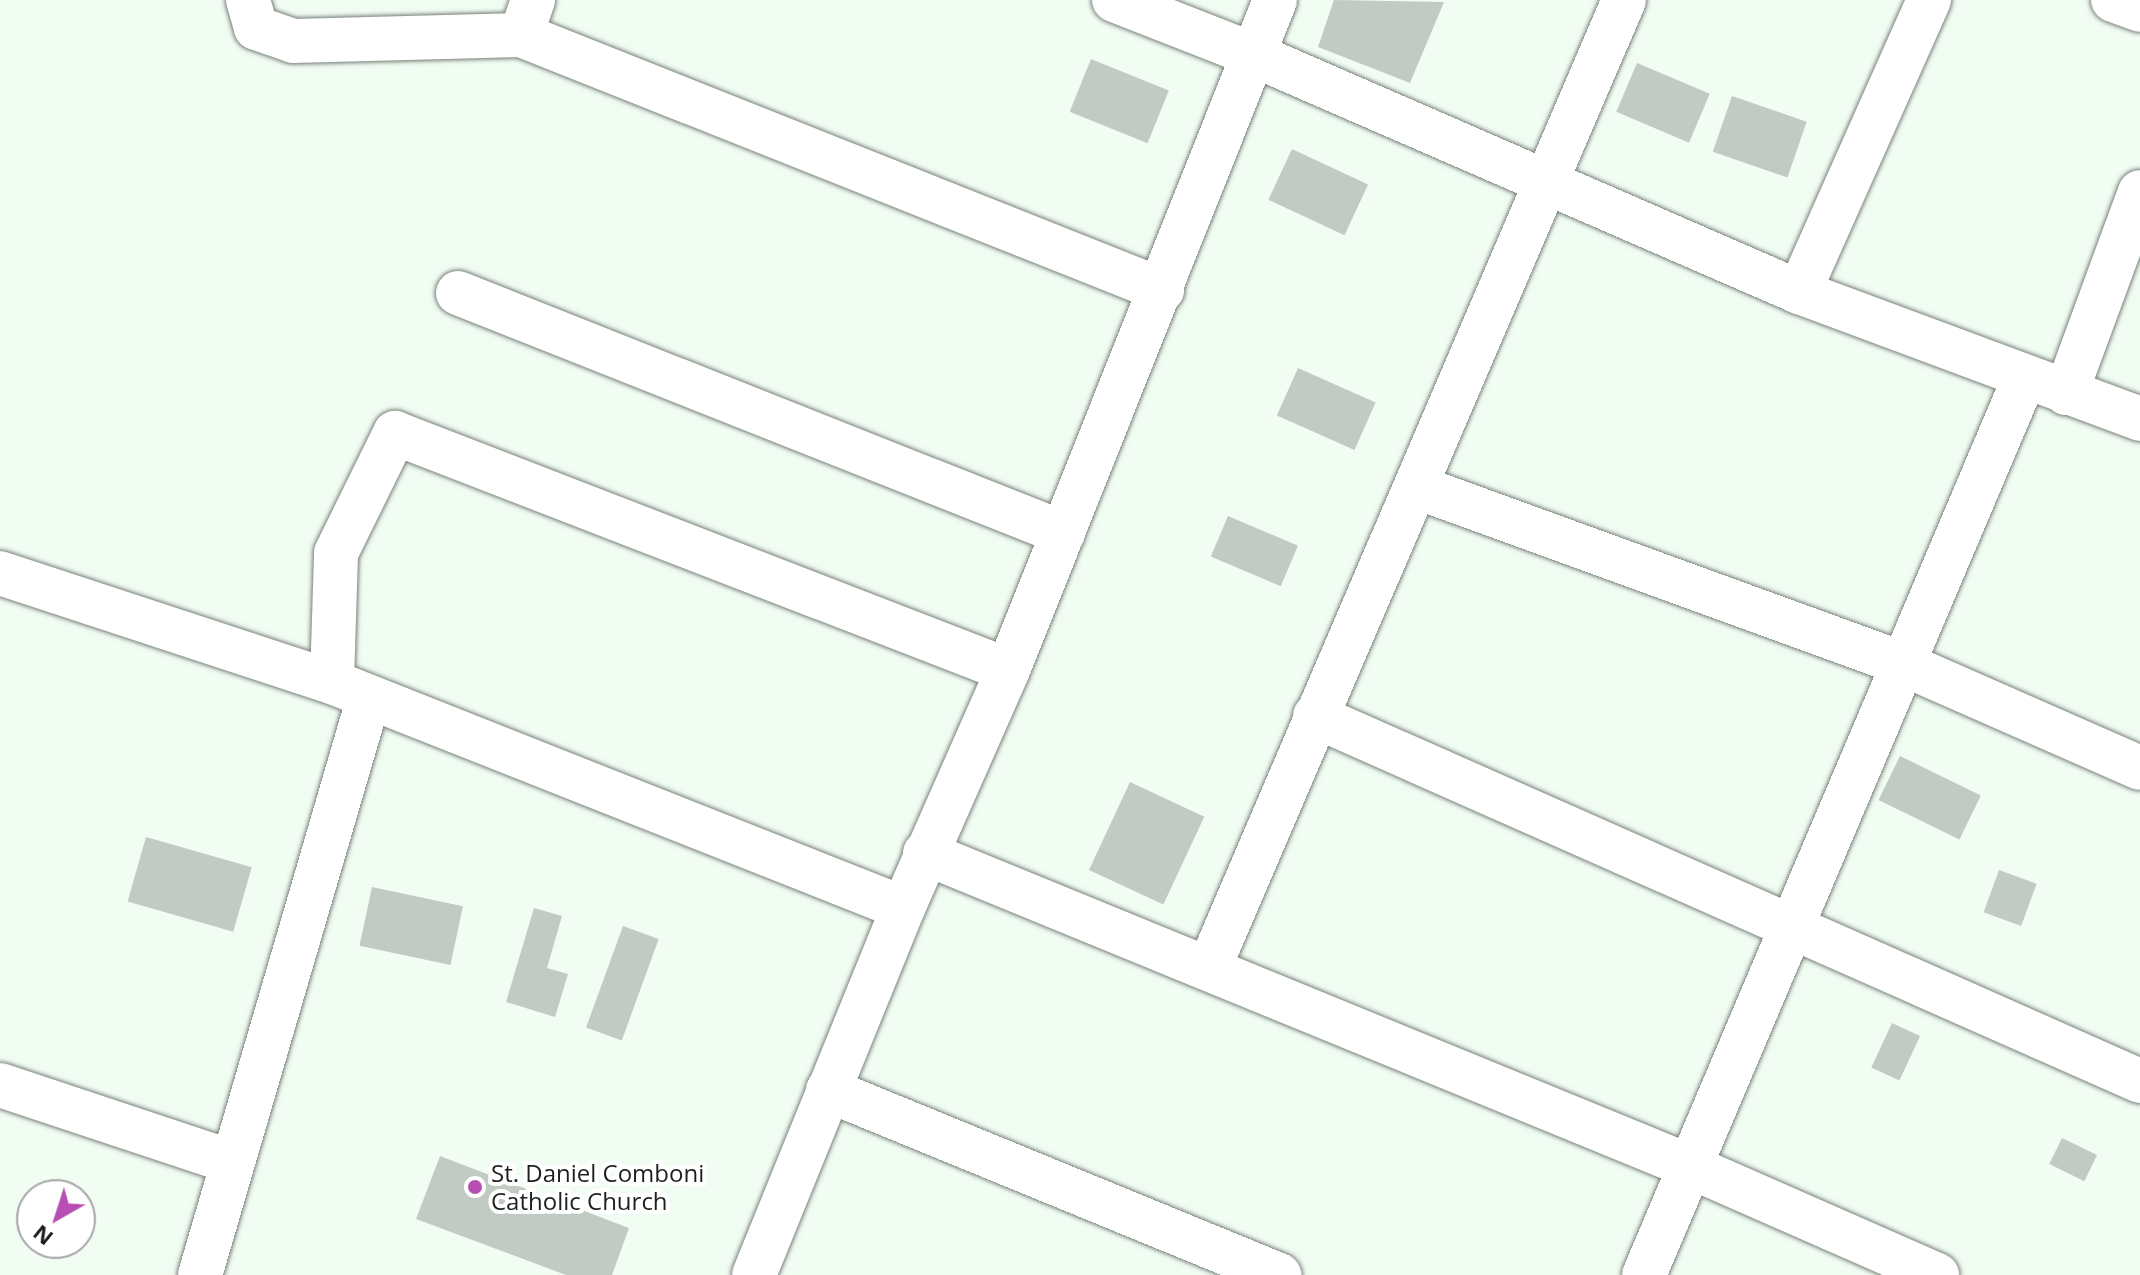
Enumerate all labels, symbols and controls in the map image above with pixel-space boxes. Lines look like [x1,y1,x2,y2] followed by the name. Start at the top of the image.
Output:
[491,1159,704,1215] place label: St. Daniel Comboni Catholic Church
[466,1178,484,1196] marker: St. Daniel Comboni Catholic Church
[16,1179,96,1259] north arrow
[26,1219,59,1253] text: N

